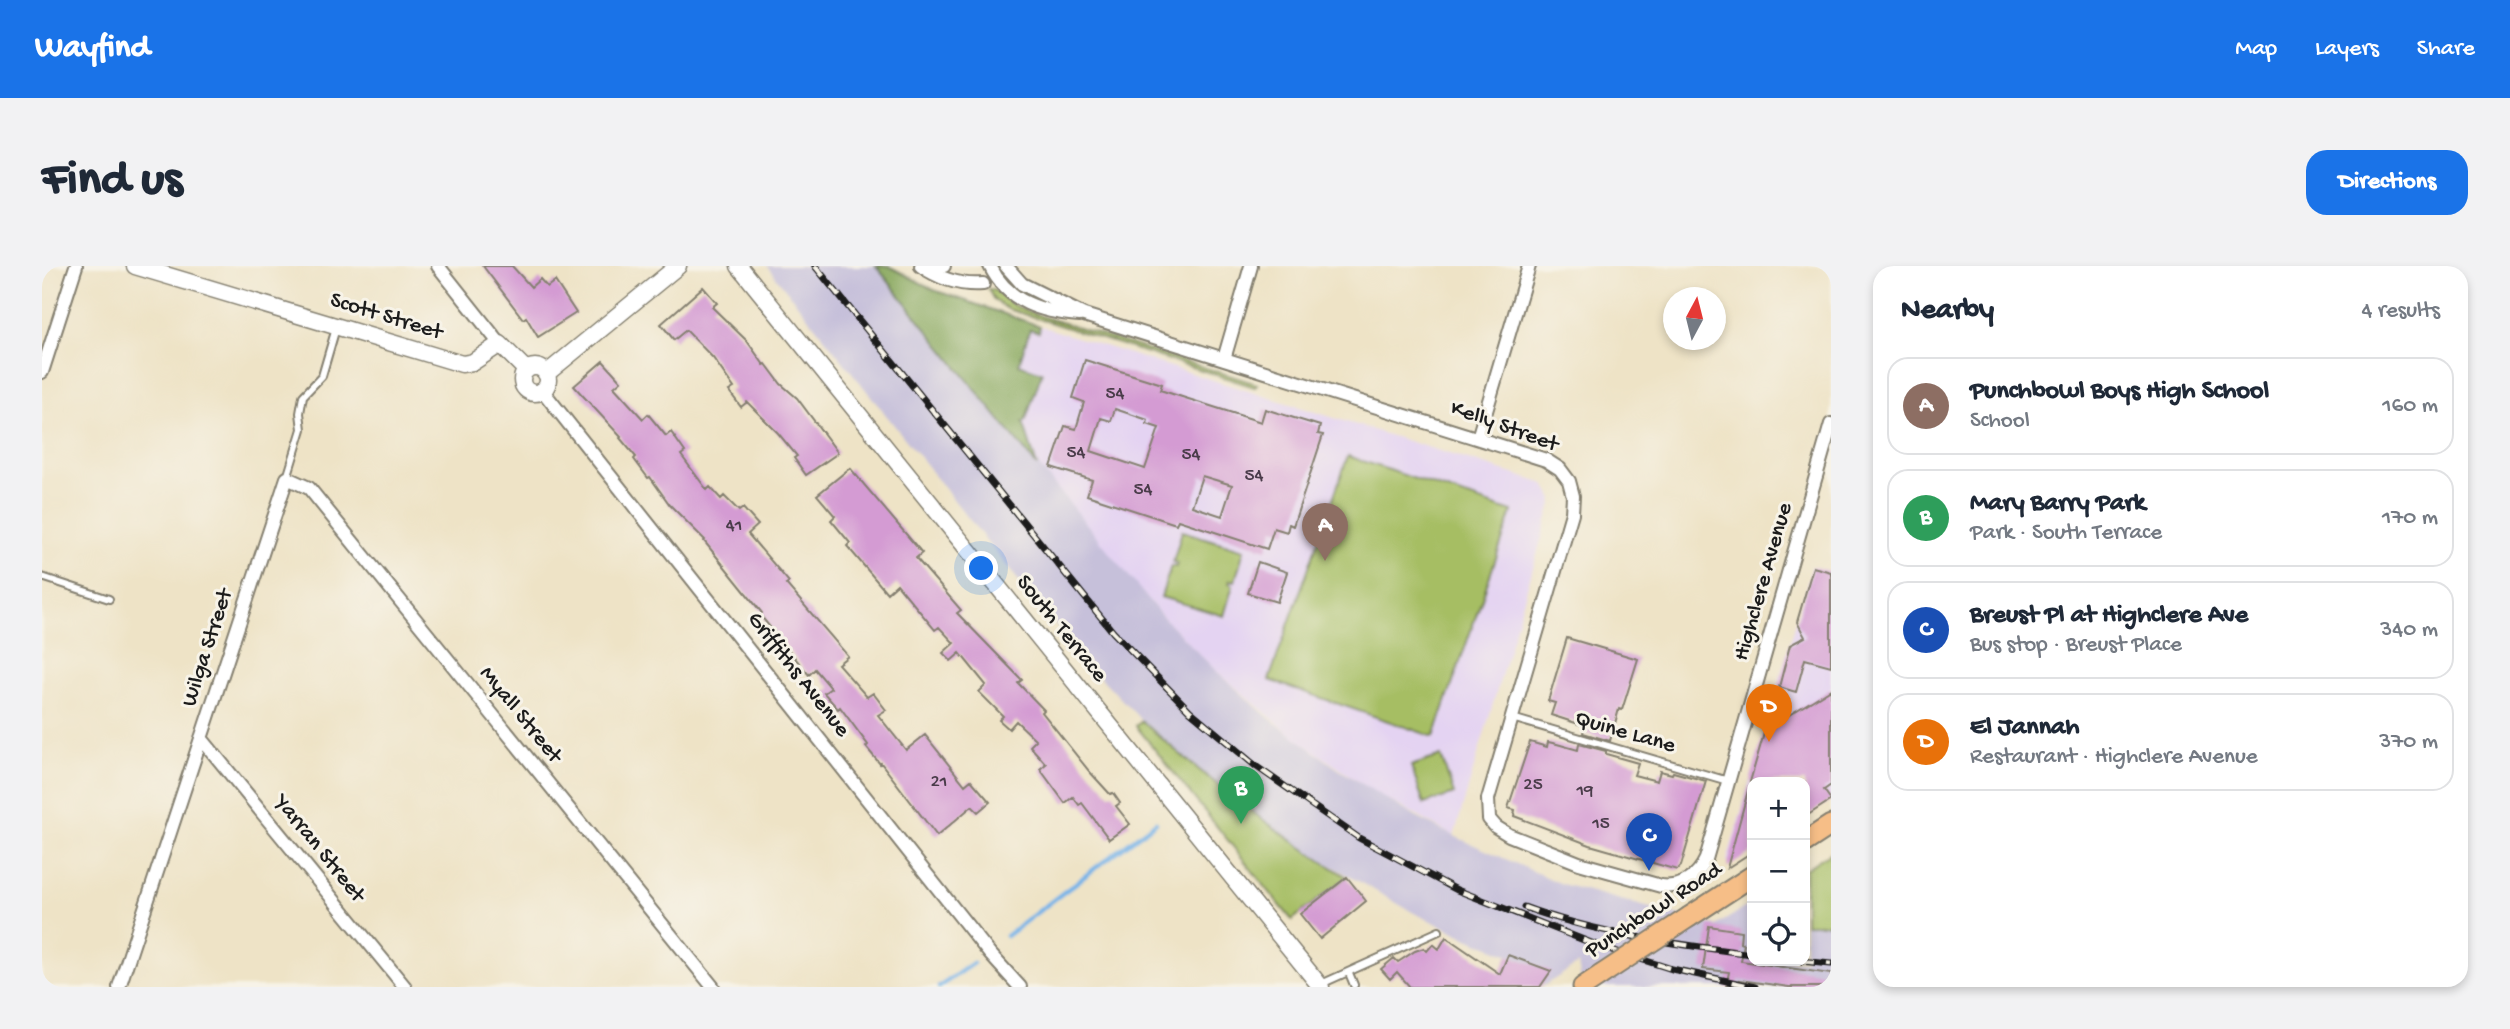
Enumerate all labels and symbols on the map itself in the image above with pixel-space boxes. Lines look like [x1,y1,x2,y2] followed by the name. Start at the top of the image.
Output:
[327,287,447,347] street label: Scott Street
[1663,287,1726,350] north arrow
[1106,383,1124,406] house number: 54
[1446,395,1563,460] street label: Kelly Street
[1067,442,1085,465] house number: 54
[1182,444,1200,467] house number: 54
[1245,465,1263,488] house number: 54
[1134,479,1152,502] house number: 54
[1729,499,1800,664] street label: Highclere Avenue
[1302,503,1348,561] pin: A
[726,515,742,538] house number: 41
[964,551,998,585] your location
[1010,570,1113,689] street label: South Terrace
[176,584,240,710] street label: Wilga Street
[741,607,856,744] street label: Griffiths Avenue
[473,661,568,770] street label: Myall Street
[1746,684,1792,742] pin: D
[1572,706,1680,761] street label: Quine Lane
[1218,766,1264,824] pin: B
[931,771,948,794] house number: 21
[1523,774,1543,797] house number: 25
[1575,780,1594,803] house number: 19
[266,788,371,909] street label: Yarran Street
[1591,813,1610,836] house number: 15
[1626,813,1672,871] pin: C
[1580,856,1729,966] street label: Punchbowl Road

